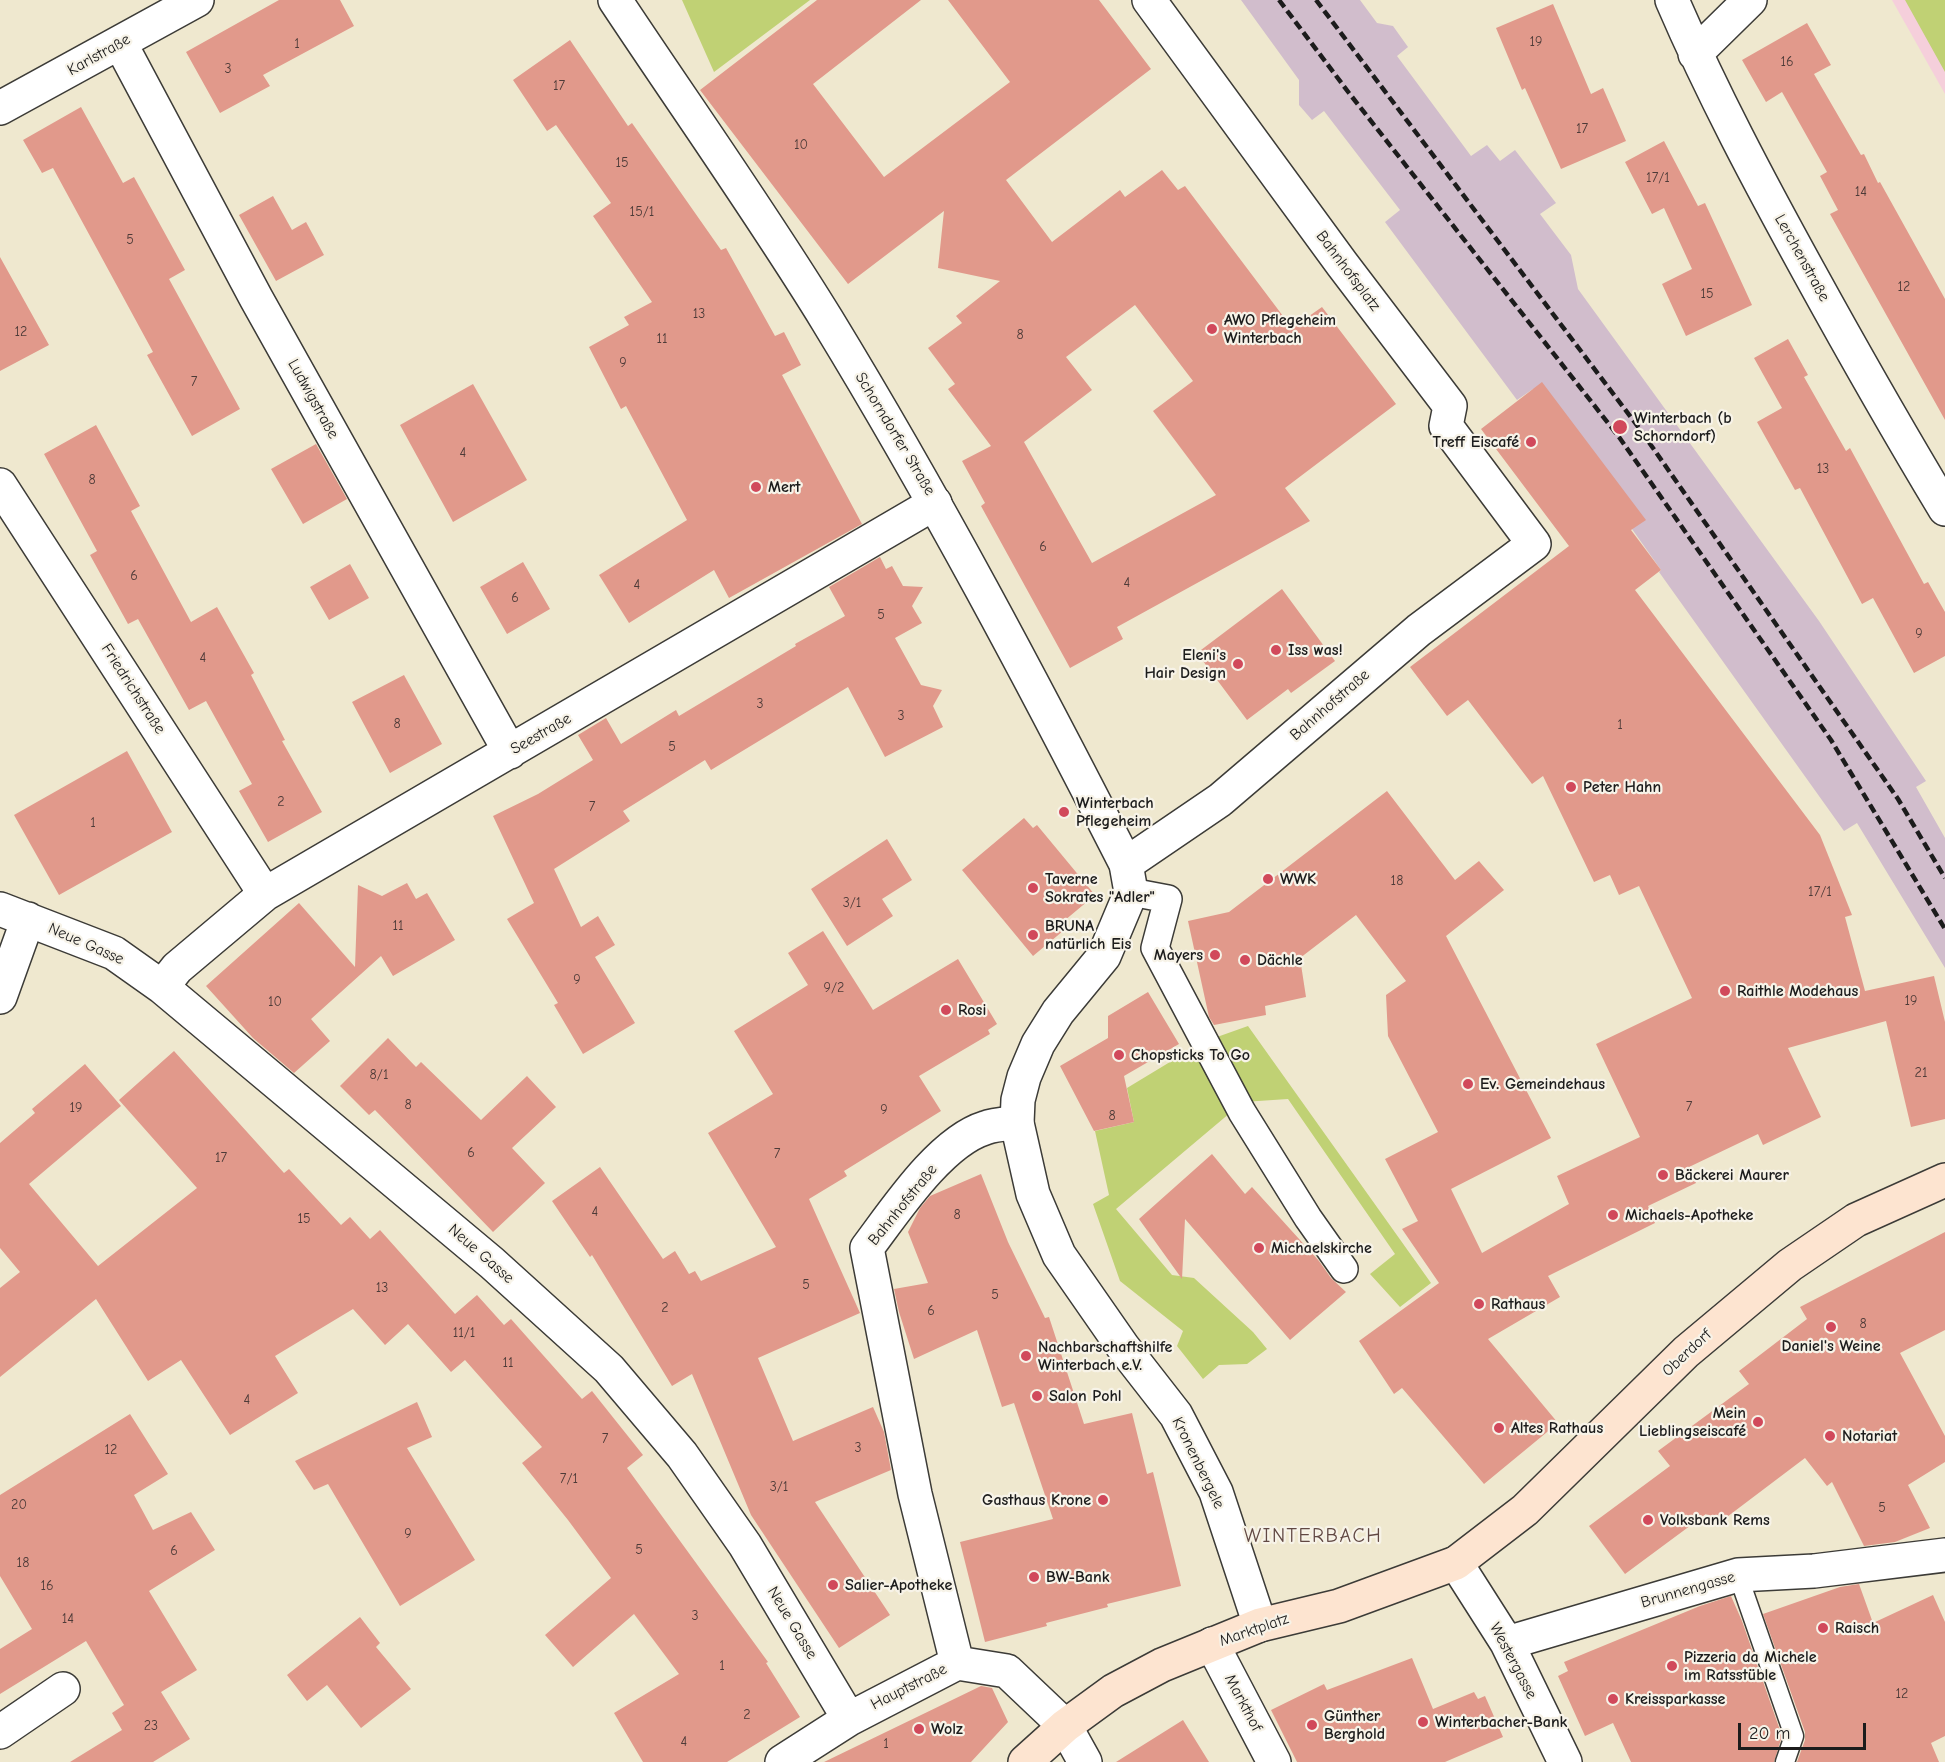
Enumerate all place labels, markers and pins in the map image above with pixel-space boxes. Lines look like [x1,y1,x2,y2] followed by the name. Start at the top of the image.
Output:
[1224,310,1336,348] place label: AWO Pflegeheim Winterbach
[1205,322,1219,336] marker: AWO Pflegeheim Winterbach
[1634,408,1732,446] place label: Winterbach (b Schorndorf)
[1611,418,1629,436] marker: Winterbach (b Schorndorf)
[1432,432,1519,452] place label: Treff Eiscafé
[1524,435,1538,449] marker: Treff Eiscafé
[768,477,800,497] place label: Mert
[749,480,763,494] marker: Mert
[1288,640,1343,660] place label: Iss was!
[1269,643,1283,657] marker: Iss was!
[1144,645,1226,683] place label: Eleni's Hair Design
[1231,657,1245,671] marker: Eleni's Hair Design
[1583,777,1661,797] place label: Peter Hahn
[1564,780,1578,794] marker: Peter Hahn
[1076,793,1154,831] place label: Winterbach Pflegeheim
[1057,805,1071,819] marker: Winterbach Pflegeheim
[1045,869,1155,907] place label: Taverne Sokrates "Adler"
[1280,869,1316,889] place label: WWK
[1261,872,1275,886] marker: WWK
[1026,881,1040,895] marker: Taverne Sokrates "Adler"
[1045,916,1131,954] place label: BRUNA natürlich Eis
[1026,928,1040,942] marker: BRUNA natürlich Eis
[1154,945,1203,965] place label: Mayers
[1208,948,1222,962] marker: Mayers
[1257,950,1303,970] place label: Dächle
[1238,953,1252,967] marker: Dächle
[1737,981,1858,1001] place label: Raithle Modehaus
[1718,984,1732,998] marker: Raithle Modehaus
[958,1000,986,1020] place label: Rosi
[939,1003,953,1017] marker: Rosi
[1131,1045,1250,1065] place label: Chopsticks To Go
[1112,1048,1126,1062] marker: Chopsticks To Go
[1480,1074,1605,1094] place label: Ev. Gemeindehaus
[1461,1077,1475,1091] marker: Ev. Gemeindehaus
[1675,1165,1789,1185] place label: Bäckerei Maurer
[1656,1168,1670,1182] marker: Bäckerei Maurer
[1625,1205,1753,1225] place label: Michaels-Apotheke
[1606,1208,1620,1222] marker: Michaels-Apotheke
[1271,1238,1372,1258] place label: Michaelskirche
[1252,1241,1266,1255] marker: Michaelskirche
[1491,1294,1545,1314] place label: Rathaus
[1472,1297,1486,1311] marker: Rathaus
[1824,1320,1838,1334] marker: Daniel's Weine
[1781,1336,1881,1356] place label: Daniel's Weine
[1038,1337,1172,1375] place label: Nachbarschaftshilfe Winterbach e.V.
[1019,1349,1033,1363] marker: Nachbarschaftshilfe Winterbach e.V.
[1049,1386,1122,1406] place label: Salon Pohl
[1030,1389,1044,1403] marker: Salon Pohl
[1639,1403,1746,1441] place label: Mein Lieblingseiscafé
[1751,1415,1765,1429] marker: Mein Lieblingseiscafé
[1511,1418,1603,1438] place label: Altes Rathaus
[1492,1421,1506,1435] marker: Altes Rathaus
[1842,1426,1897,1446] place label: Notariat
[1823,1429,1837,1443] marker: Notariat
[982,1490,1091,1510] place label: Gasthaus Krone
[1096,1493,1110,1507] marker: Gasthaus Krone
[1660,1510,1770,1530] place label: Volksbank Rems
[1641,1513,1655,1527] marker: Volksbank Rems
[1046,1567,1109,1587] place label: BW-Bank
[1027,1570,1041,1584] marker: BW-Bank
[845,1575,952,1595] place label: Salier-Apotheke
[826,1578,840,1592] marker: Salier-Apotheke
[1835,1618,1879,1638] place label: Raisch
[1816,1621,1830,1635] marker: Raisch
[1684,1647,1817,1685] place label: Pizzeria da Michele im Ratsstüble
[1665,1659,1679,1673] marker: Pizzeria da Michele im Ratsstüble
[1625,1689,1725,1709] place label: Kreissparkasse
[1606,1692,1620,1706] marker: Kreissparkasse
[1324,1706,1385,1744] place label: Günther Berghold
[1435,1712,1567,1732] place label: Winterbacher-Bank
[1416,1715,1430,1729] marker: Winterbacher-Bank
[1305,1718,1319,1732] marker: Günther Berghold
[931,1719,963,1739] place label: Wolz
[912,1722,926,1736] marker: Wolz

